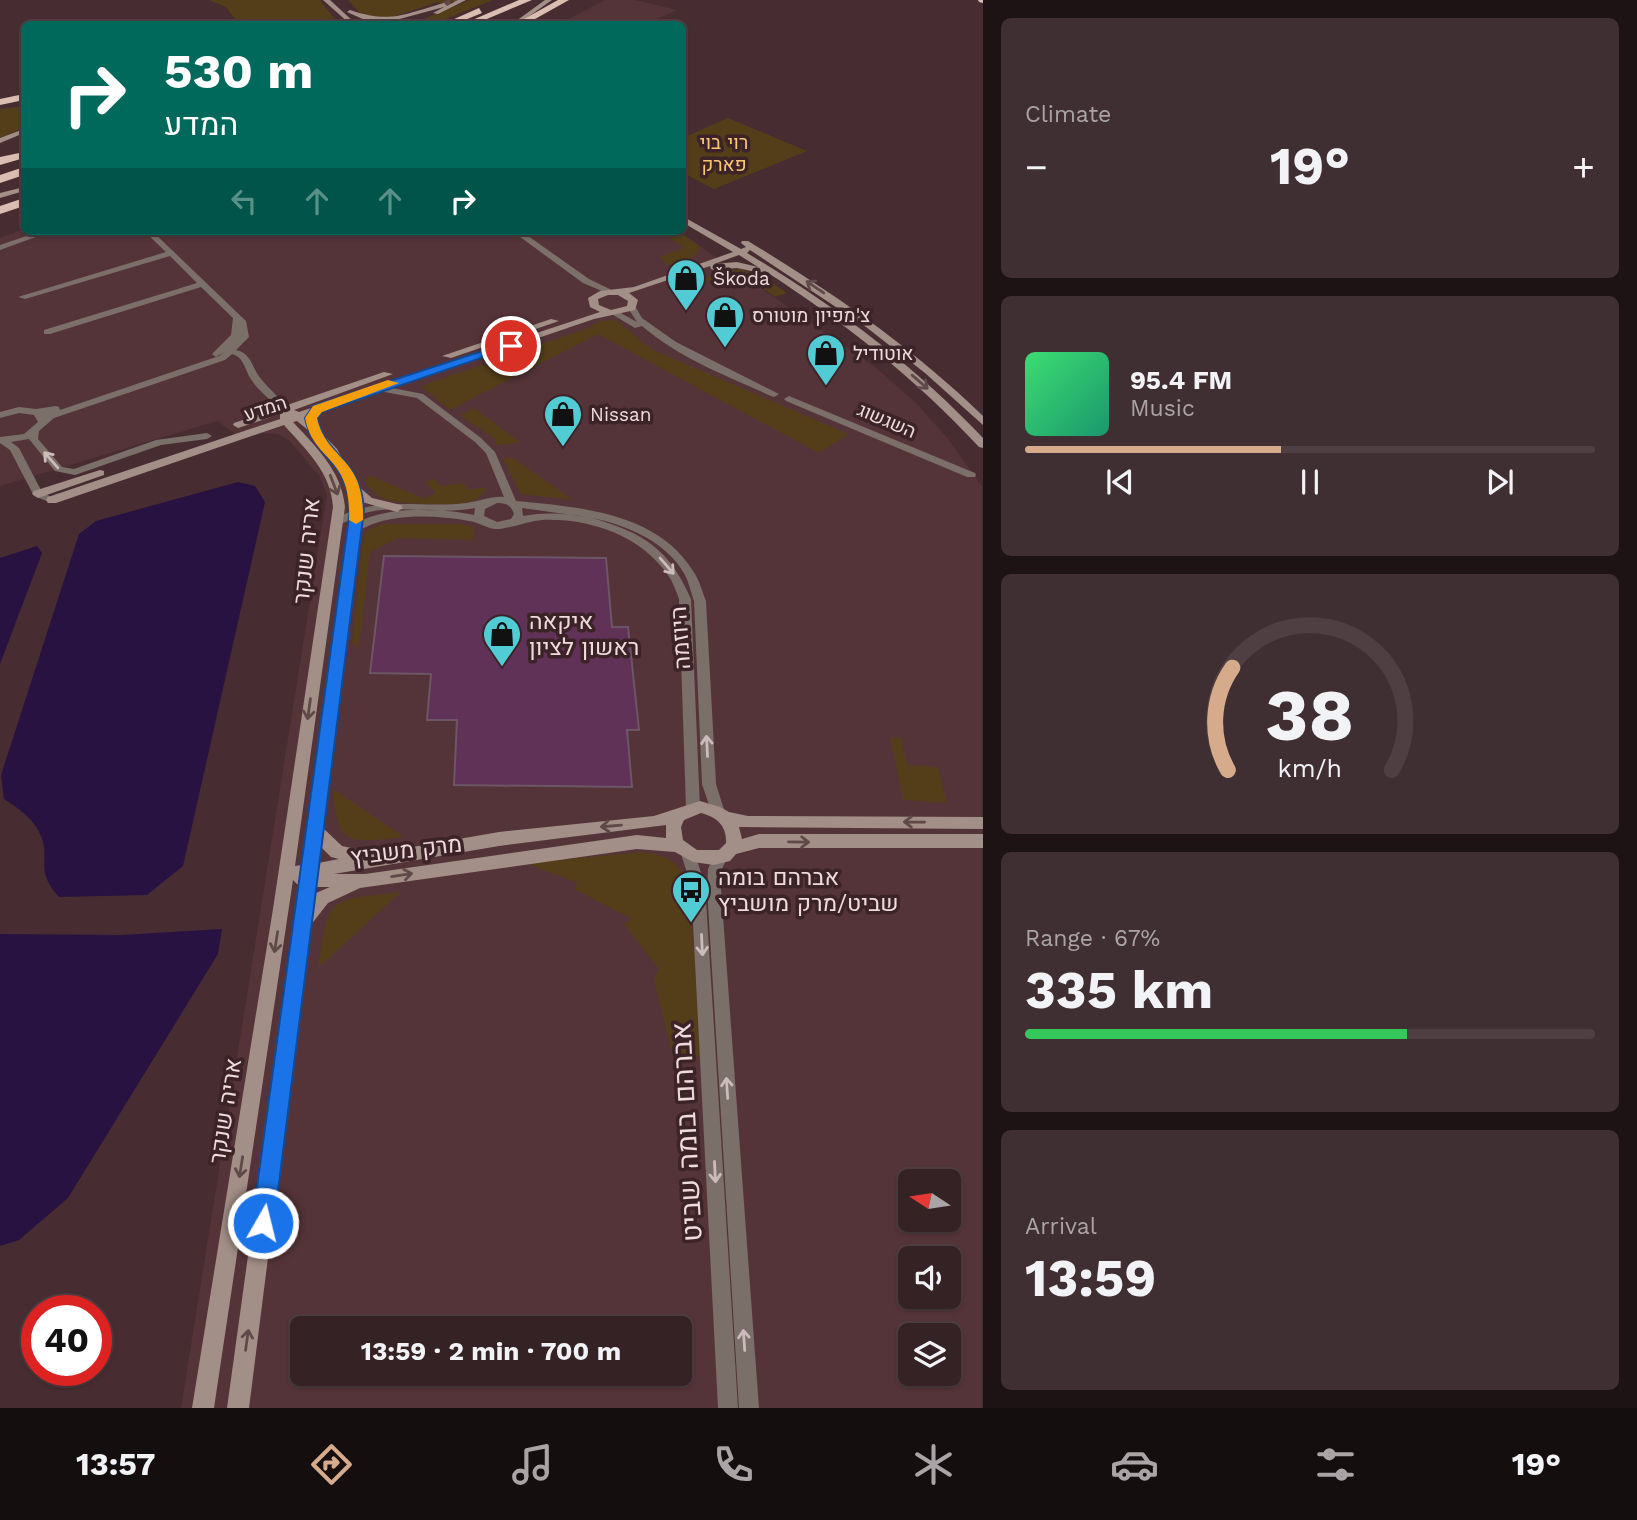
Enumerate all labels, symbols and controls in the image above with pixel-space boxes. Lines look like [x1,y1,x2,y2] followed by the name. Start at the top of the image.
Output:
[164,42,313,100] text: 530 m
[49,49,140,140] icon: right
[1025,101,1111,128] text: Climate
[164,105,238,143] text: המדע
[700,131,748,176] park label: רוי בוי פארק
[1270,136,1350,197] text: 19°
[1025,145,1048,189] text: −
[1572,145,1595,189] text: +
[225,182,263,220] icon: left
[298,182,336,220] icon: ahead
[371,182,409,220] icon: ahead
[444,182,482,220] icon: right
[665,257,707,312] shop icon: Škoda
[713,267,770,290] place label: Škoda
[806,280,825,294] one-way arrow
[704,294,746,349] shop icon: צ'מפיון מוטורס
[752,304,870,327] place label: צ'מפיון מוטורס
[481,316,541,376] pin
[492,327,530,365] icon: arrive
[805,332,847,387] shop icon: אוטודיל
[853,342,914,365] place label: אוטודיל
[1130,365,1232,395] text: 95.4 FM
[910,374,928,390] one-way arrow
[241,391,290,426] street label: המדע
[542,393,584,448] shop icon: Nissan
[1130,395,1195,422] text: Music
[854,398,920,443] street label: השגשוג
[590,403,652,426] place label: Nissan
[43,451,59,469] one-way arrow
[1101,463,1139,501] icon: previous
[1291,463,1329,501] icon: pause
[1481,463,1519,501] icon: next
[329,473,342,495] one-way arrow
[288,497,325,605] street label: אריה שנקר
[659,556,675,574] one-way arrow
[665,605,696,671] street label: היוזמה
[529,608,639,661] place label: איקאה ראשון לציון
[481,613,523,668] shop icon: איקאה ראשון לציון
[1266,672,1354,758] text: 38
[303,697,316,720] one-way arrow
[700,736,713,758] one-way arrow
[1278,754,1342,783] text: km/h
[903,815,926,829] one-way arrow
[600,820,623,833] one-way arrow
[349,830,463,871] street label: מרק משביץ
[788,835,811,848] one-way arrow
[718,864,899,917] place label: אברהם בומה שביט/מרק מושביץ
[390,869,413,882] one-way arrow
[670,869,712,924] bus stop icon: אברהם בומה שביט/מרק מושביץ
[1025,925,1160,952] text: Range · 67%
[269,930,282,953] one-way arrow
[696,933,709,956] one-way arrow
[1025,960,1213,1021] text: 335 km
[664,1021,709,1243] street label: אברהם בומה שביט
[204,1056,247,1166] street label: אריה שנקר
[721,1077,734,1100] one-way arrow
[234,1155,247,1178] one-way arrow
[708,1160,721,1183] one-way arrow
[898,1169,961,1232] north arrow
[898,1169,961,1386] map controls
[226,1186,300,1260] position arrow
[1025,1213,1097,1240] text: Arrival
[898,1246,961,1309] button: sound
[1025,1248,1156,1309] text: 13:59
[21,1295,112,1386] speed limit sign: 40
[898,1323,961,1386] button: layers
[738,1329,751,1352] one-way arrow
[240,1330,253,1352] one-way arrow
[361,1336,621,1366] text: 13:59 · 2 min · 700 m
[307,1440,356,1489] icon: directions
[508,1440,557,1489] icon: music
[709,1440,758,1489] icon: phone
[909,1440,958,1489] icon: climate
[1110,1440,1159,1489] icon: car
[1311,1440,1360,1489] icon: filters
[76,1445,155,1483] text: 13:57
[1512,1445,1561,1483] text: 19°

